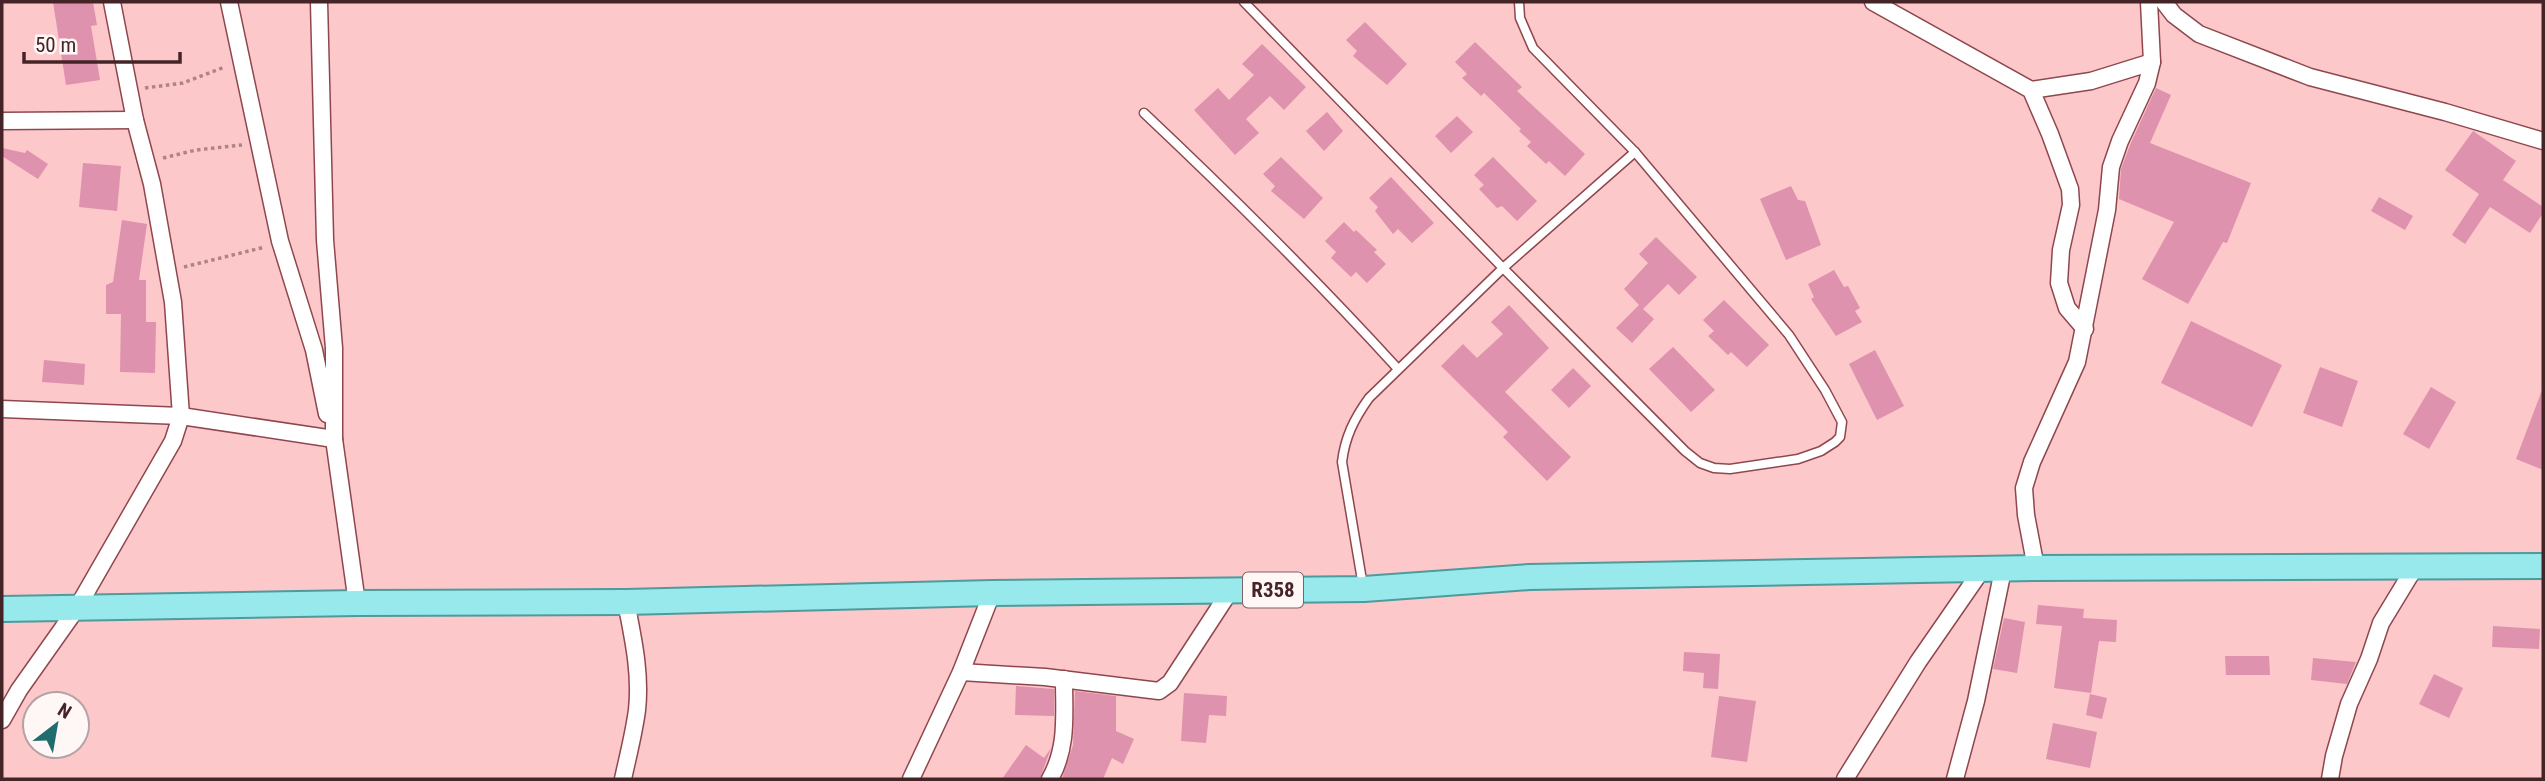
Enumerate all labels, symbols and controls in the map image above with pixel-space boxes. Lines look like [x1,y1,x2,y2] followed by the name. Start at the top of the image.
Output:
[24,21,180,65] scale bar
[35,33,76,57] text: 50 m
[1243,572,1303,608] road number: R358
[21,690,91,760] north arrow
[54,698,75,724] text: N

